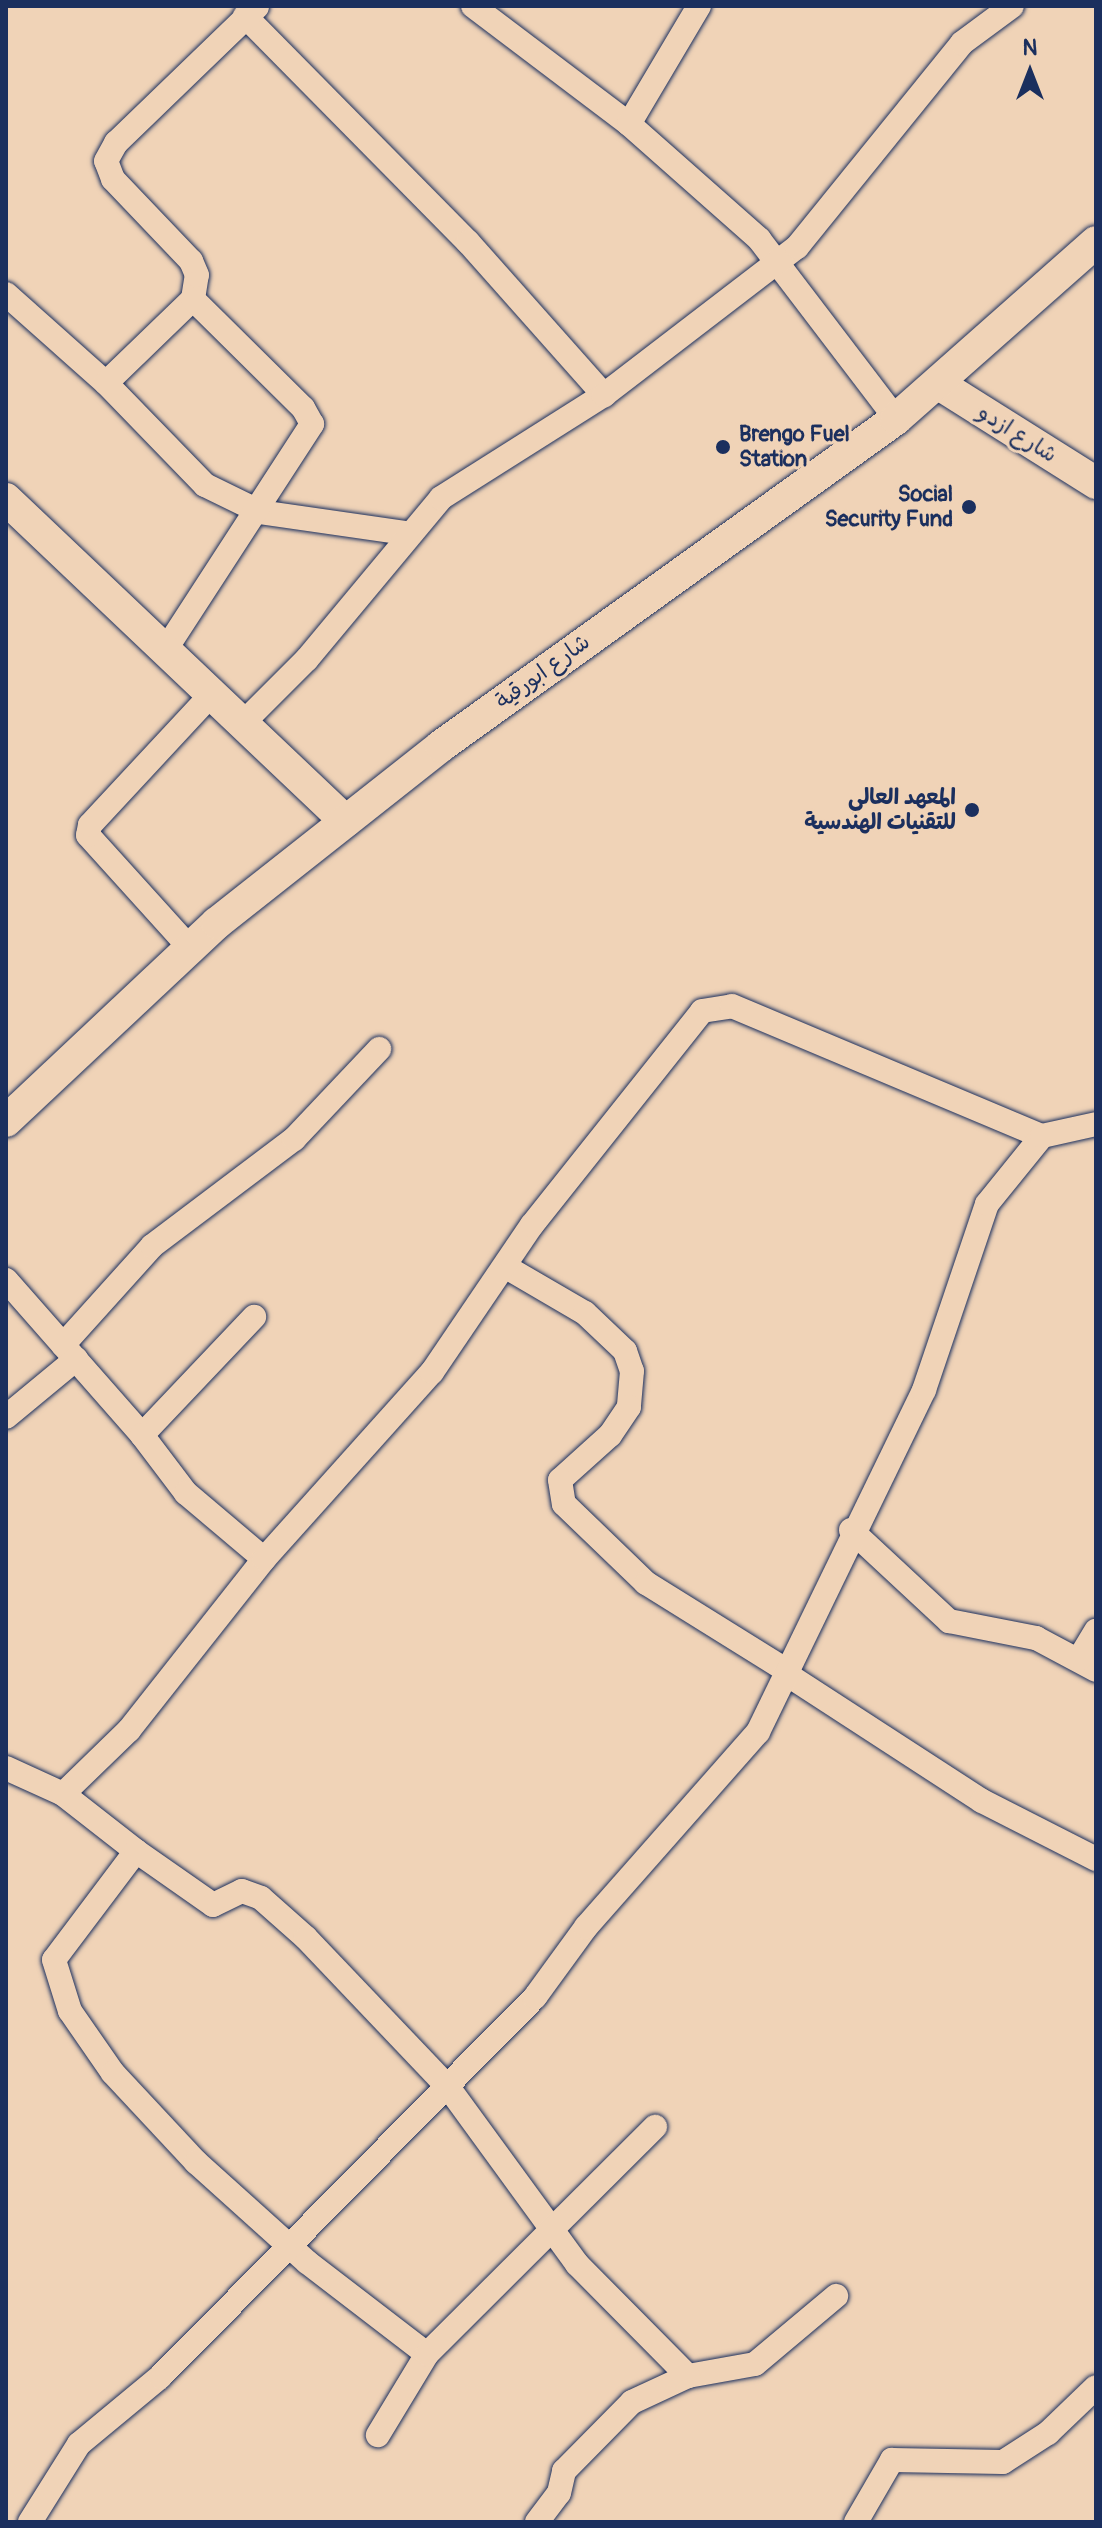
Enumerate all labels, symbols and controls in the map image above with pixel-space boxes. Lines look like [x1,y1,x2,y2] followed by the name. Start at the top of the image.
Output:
[990,32,1070,112] north arrow
[1023,34,1037,62] text: N
[972,399,1062,469] street label: شارع ازدو
[739,421,850,472] place label: Brengo Fuel Station
[714,438,732,456] marker: Brengo Fuel Station
[825,481,953,532] place label: Social Security Fund
[960,498,978,516] marker: Social Security Fund
[491,629,595,715] street label: شارع ابورقية
[804,784,956,836] place label: المعهد العالي للتقنيات الهندسية
[963,801,981,819] marker: المعهد العالي للتقنيات الهندسية

